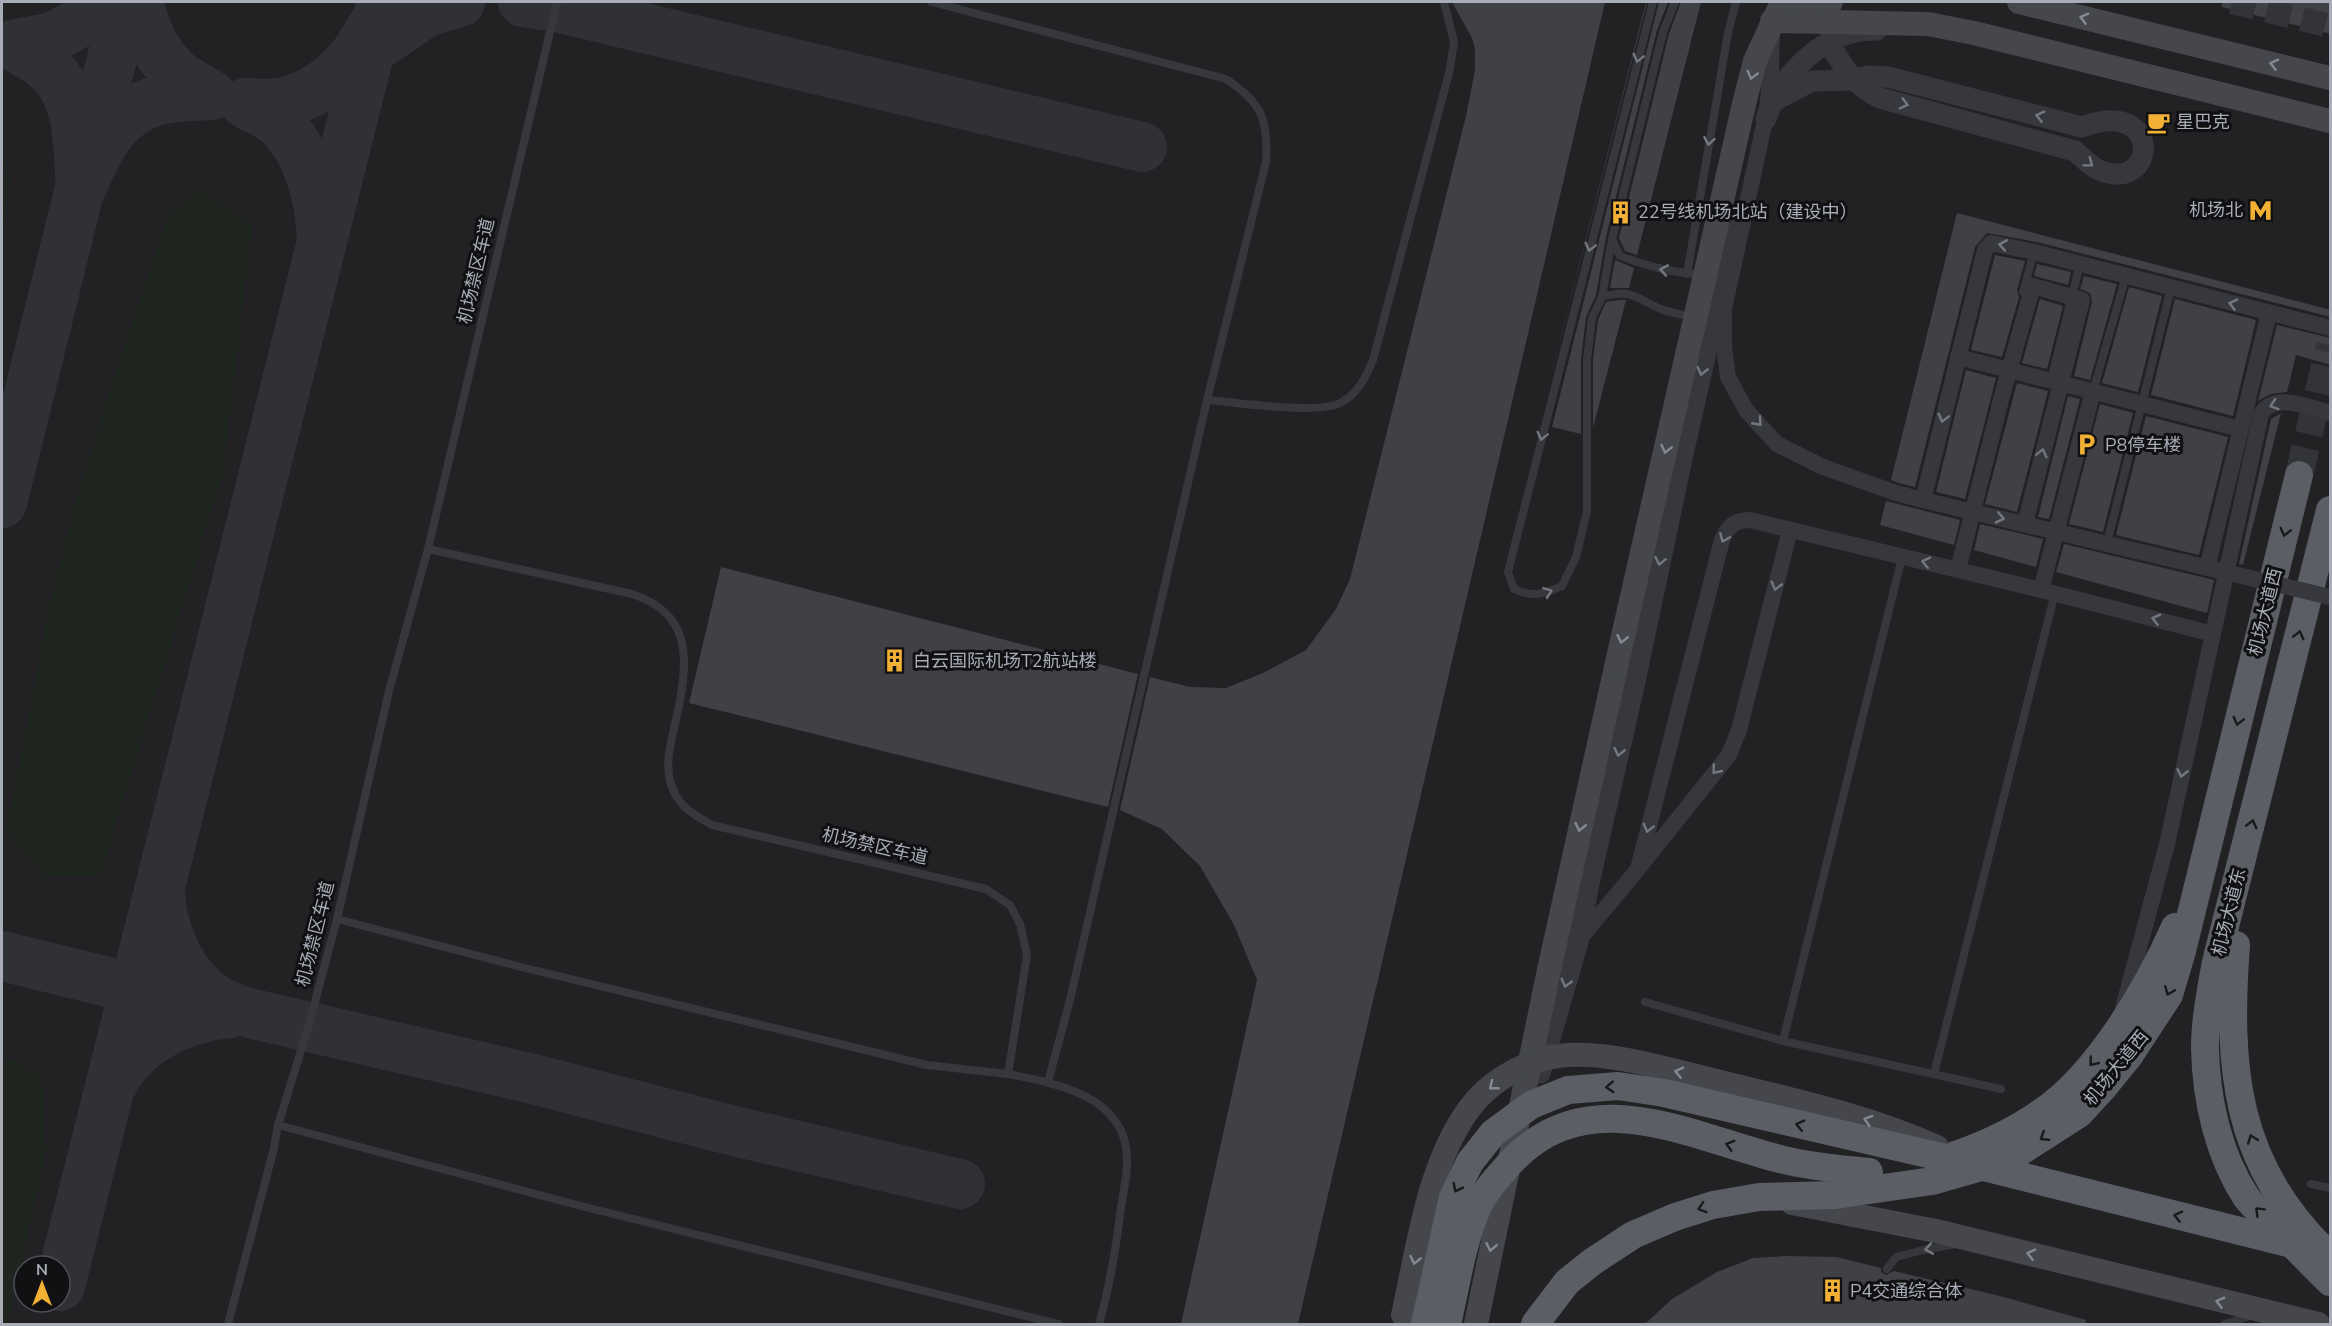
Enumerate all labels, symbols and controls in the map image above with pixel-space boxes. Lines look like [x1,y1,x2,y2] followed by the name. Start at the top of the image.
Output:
[2080,12,2090,25] one-way arrow
[1633,53,1646,63] one-way arrow
[2269,59,2279,72] one-way arrow
[1746,70,1759,80] one-way arrow
[1898,97,1909,109] one-way arrow
[2145,109,2171,135] cafe icon: 星巴克
[2176,110,2230,134] place label: 星巴克
[2035,111,2045,124] one-way arrow
[1704,137,1716,146] one-way arrow
[2082,155,2093,166] one-way arrow
[2248,197,2274,223] metro station icon: 机场北
[2189,198,2243,222] place label: 机场北
[1607,199,1633,225] building icon: 22号线机场北站（建设中）
[1638,200,1858,224] place label: 22号线机场北站（建设中）
[452,216,500,326] street label: 机场禁区车道
[1999,239,2009,252] one-way arrow
[1585,242,1598,252] one-way arrow
[1660,264,1670,277] one-way arrow
[2228,298,2238,311] one-way arrow
[1696,365,1709,375] one-way arrow
[2270,398,2280,410] one-way arrow
[1938,413,1951,423] one-way arrow
[1751,416,1762,426] one-way arrow
[1537,431,1550,441] one-way arrow
[2074,432,2100,458] parking icon: P8停车楼
[2105,433,2181,457] place label: P8停车楼
[1660,444,1673,454] one-way arrow
[2035,448,2048,458] one-way arrow
[1995,511,2005,524] one-way arrow
[2279,527,2292,537] one-way arrow
[1719,532,1731,543] one-way arrow
[1654,556,1667,566] one-way arrow
[1921,557,1931,570] one-way arrow
[2242,565,2288,659] street label: 机场大道西
[1770,581,1783,591] one-way arrow
[1542,587,1553,599] one-way arrow
[2151,614,2161,627] one-way arrow
[2292,630,2305,640] one-way arrow
[1617,634,1630,644] one-way arrow
[882,648,908,674] building icon: 白云国际机场T2航站楼
[913,649,1097,673] place label: 白云国际机场T2航站楼
[2233,716,2245,726] one-way arrow
[1613,747,1626,757] one-way arrow
[1713,764,1724,775] one-way arrow
[2177,768,2190,778] one-way arrow
[2244,819,2257,829] one-way arrow
[820,822,930,870] street label: 机场禁区车道
[1575,822,1588,832] one-way arrow
[1643,823,1656,833] one-way arrow
[2206,865,2252,959] street label: 机场大道东
[290,879,340,989] street label: 机场禁区车道
[1561,977,1573,987] one-way arrow
[2164,985,2176,996] one-way arrow
[2078,1025,2154,1111] street label: 机场大道西
[2090,1055,2101,1066] one-way arrow
[1674,1067,1684,1080] one-way arrow
[1489,1078,1500,1089] one-way arrow
[1605,1080,1614,1093] one-way arrow
[1863,1115,1874,1127] one-way arrow
[1796,1119,1806,1132] one-way arrow
[2040,1130,2050,1142] one-way arrow
[2246,1135,2259,1145] one-way arrow
[1725,1140,1736,1152] one-way arrow
[1453,1181,1464,1192] one-way arrow
[1697,1201,1708,1214] one-way arrow
[2256,1207,2267,1218] one-way arrow
[2173,1210,2183,1223] one-way arrow
[1485,1242,1498,1252] one-way arrow
[1924,1242,1934,1255] one-way arrow
[2026,1249,2036,1262] one-way arrow
[12,1254,72,1314] north arrow
[1410,1254,1423,1264] one-way arrow
[36,1259,48,1281] text: N
[1819,1278,1845,1304] building icon: P4交通综合体
[1850,1279,1962,1303] place label: P4交通综合体
[2216,1297,2226,1310] one-way arrow

